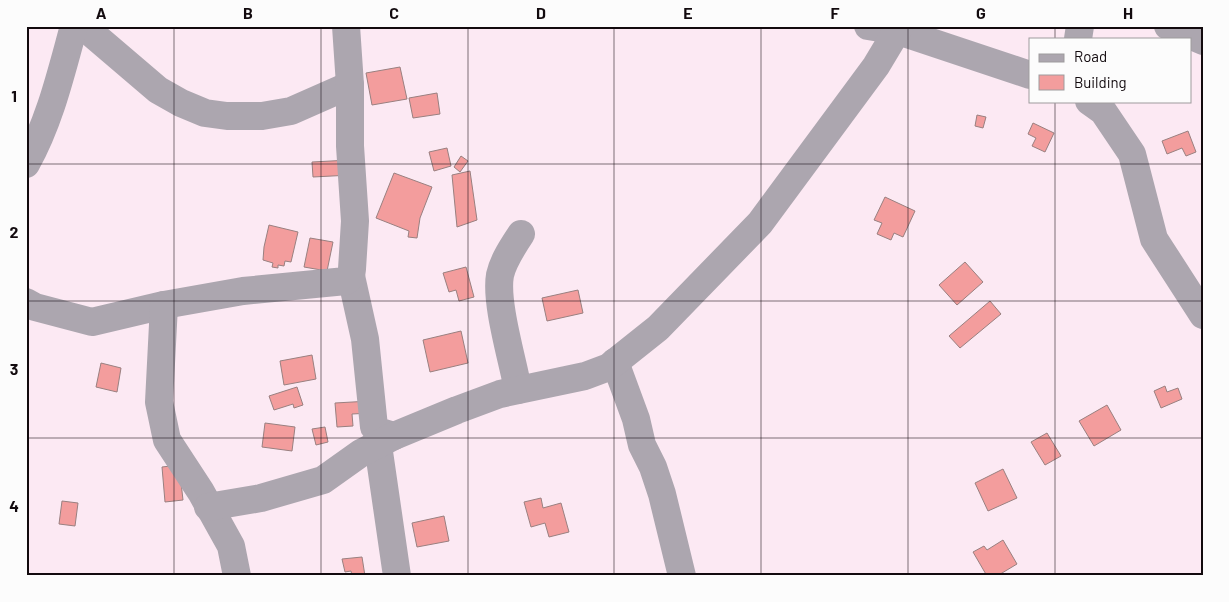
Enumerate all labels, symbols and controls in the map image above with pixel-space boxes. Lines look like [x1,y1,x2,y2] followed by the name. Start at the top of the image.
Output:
[96,3,107,22] text: A
[243,3,253,22] text: B
[389,3,399,22] text: C
[536,3,546,22] text: D
[683,3,693,22] text: E
[831,3,840,22] text: F
[976,3,986,22] text: G
[1123,3,1133,22] text: H
[1029,38,1192,102] legend
[1074,47,1107,65] text: Road
[1074,73,1127,91] text: Building
[11,86,17,105] text: 1
[10,222,19,241] text: 2
[10,359,18,378] text: 3
[9,496,19,515] text: 4

